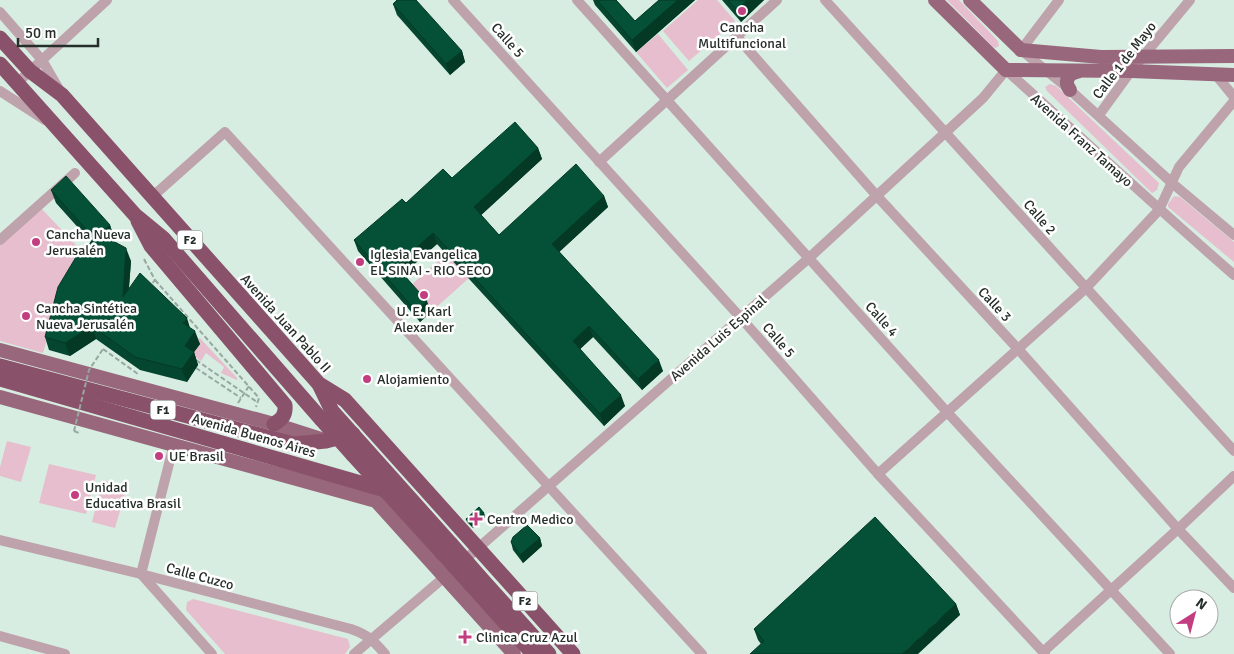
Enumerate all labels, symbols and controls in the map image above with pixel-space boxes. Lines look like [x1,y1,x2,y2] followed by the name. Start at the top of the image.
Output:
[736,5,748,17] marker: Cancha Multifuncional
[18,15,98,47] scale bar
[1089,18,1160,102] street label: Calle 1 de Mayo
[488,19,528,61] street label: Calle 5
[698,19,786,52] place label: Cancha Multifuncional
[25,24,56,42] text: 50 m
[1027,90,1136,191] street label: Avenida Franz Tamayo
[1020,196,1060,238] street label: Calle 2
[46,226,131,259] place label: Cancha Nueva Jerusalén
[178,230,202,250] road number: F2
[30,236,42,248] marker: Cancha Nueva Jerusalén
[370,246,491,279] place label: Iglesia Evangelica EL SINAI - RIO SECO
[354,256,366,268] marker: Iglesia Evangelica EL SINAI - RIO SECO
[237,270,334,376] street label: Avenida Juan Pablo II
[974,284,1015,325] street label: Calle 3
[418,289,430,301] marker: U. E. Karl Alexander
[667,292,770,385] street label: Avenida Luis Espinal
[862,298,902,341] street label: Calle 4
[36,300,137,333] place label: Cancha Sintética Nueva Jerusalén
[394,303,455,336] place label: U. E. Karl Alexander
[20,310,32,322] marker: Cancha Sintética Nueva Jerusalén
[759,319,799,361] street label: Calle 5
[377,371,449,388] place label: Alojamiento
[361,373,373,385] marker: Alojamiento
[150,400,176,420] road number: F1
[190,410,318,461] street label: Avenida Buenos Aires
[169,448,224,465] place label: UE Brasil
[153,450,165,462] marker: UE Brasil
[85,479,181,512] place label: Unidad Educativa Brasil
[69,489,81,501] marker: Unidad Educativa Brasil
[487,511,573,528] place label: Centro Medico
[469,512,483,526] marker: Centro Medico
[164,559,236,594] street label: Calle Cuzco
[1169,589,1219,639] north arrow
[512,592,538,610] road number: F2
[1192,594,1210,614] text: N
[476,629,578,646] place label: Clinica Cruz Azul
[458,630,472,644] marker: Clinica Cruz Azul

